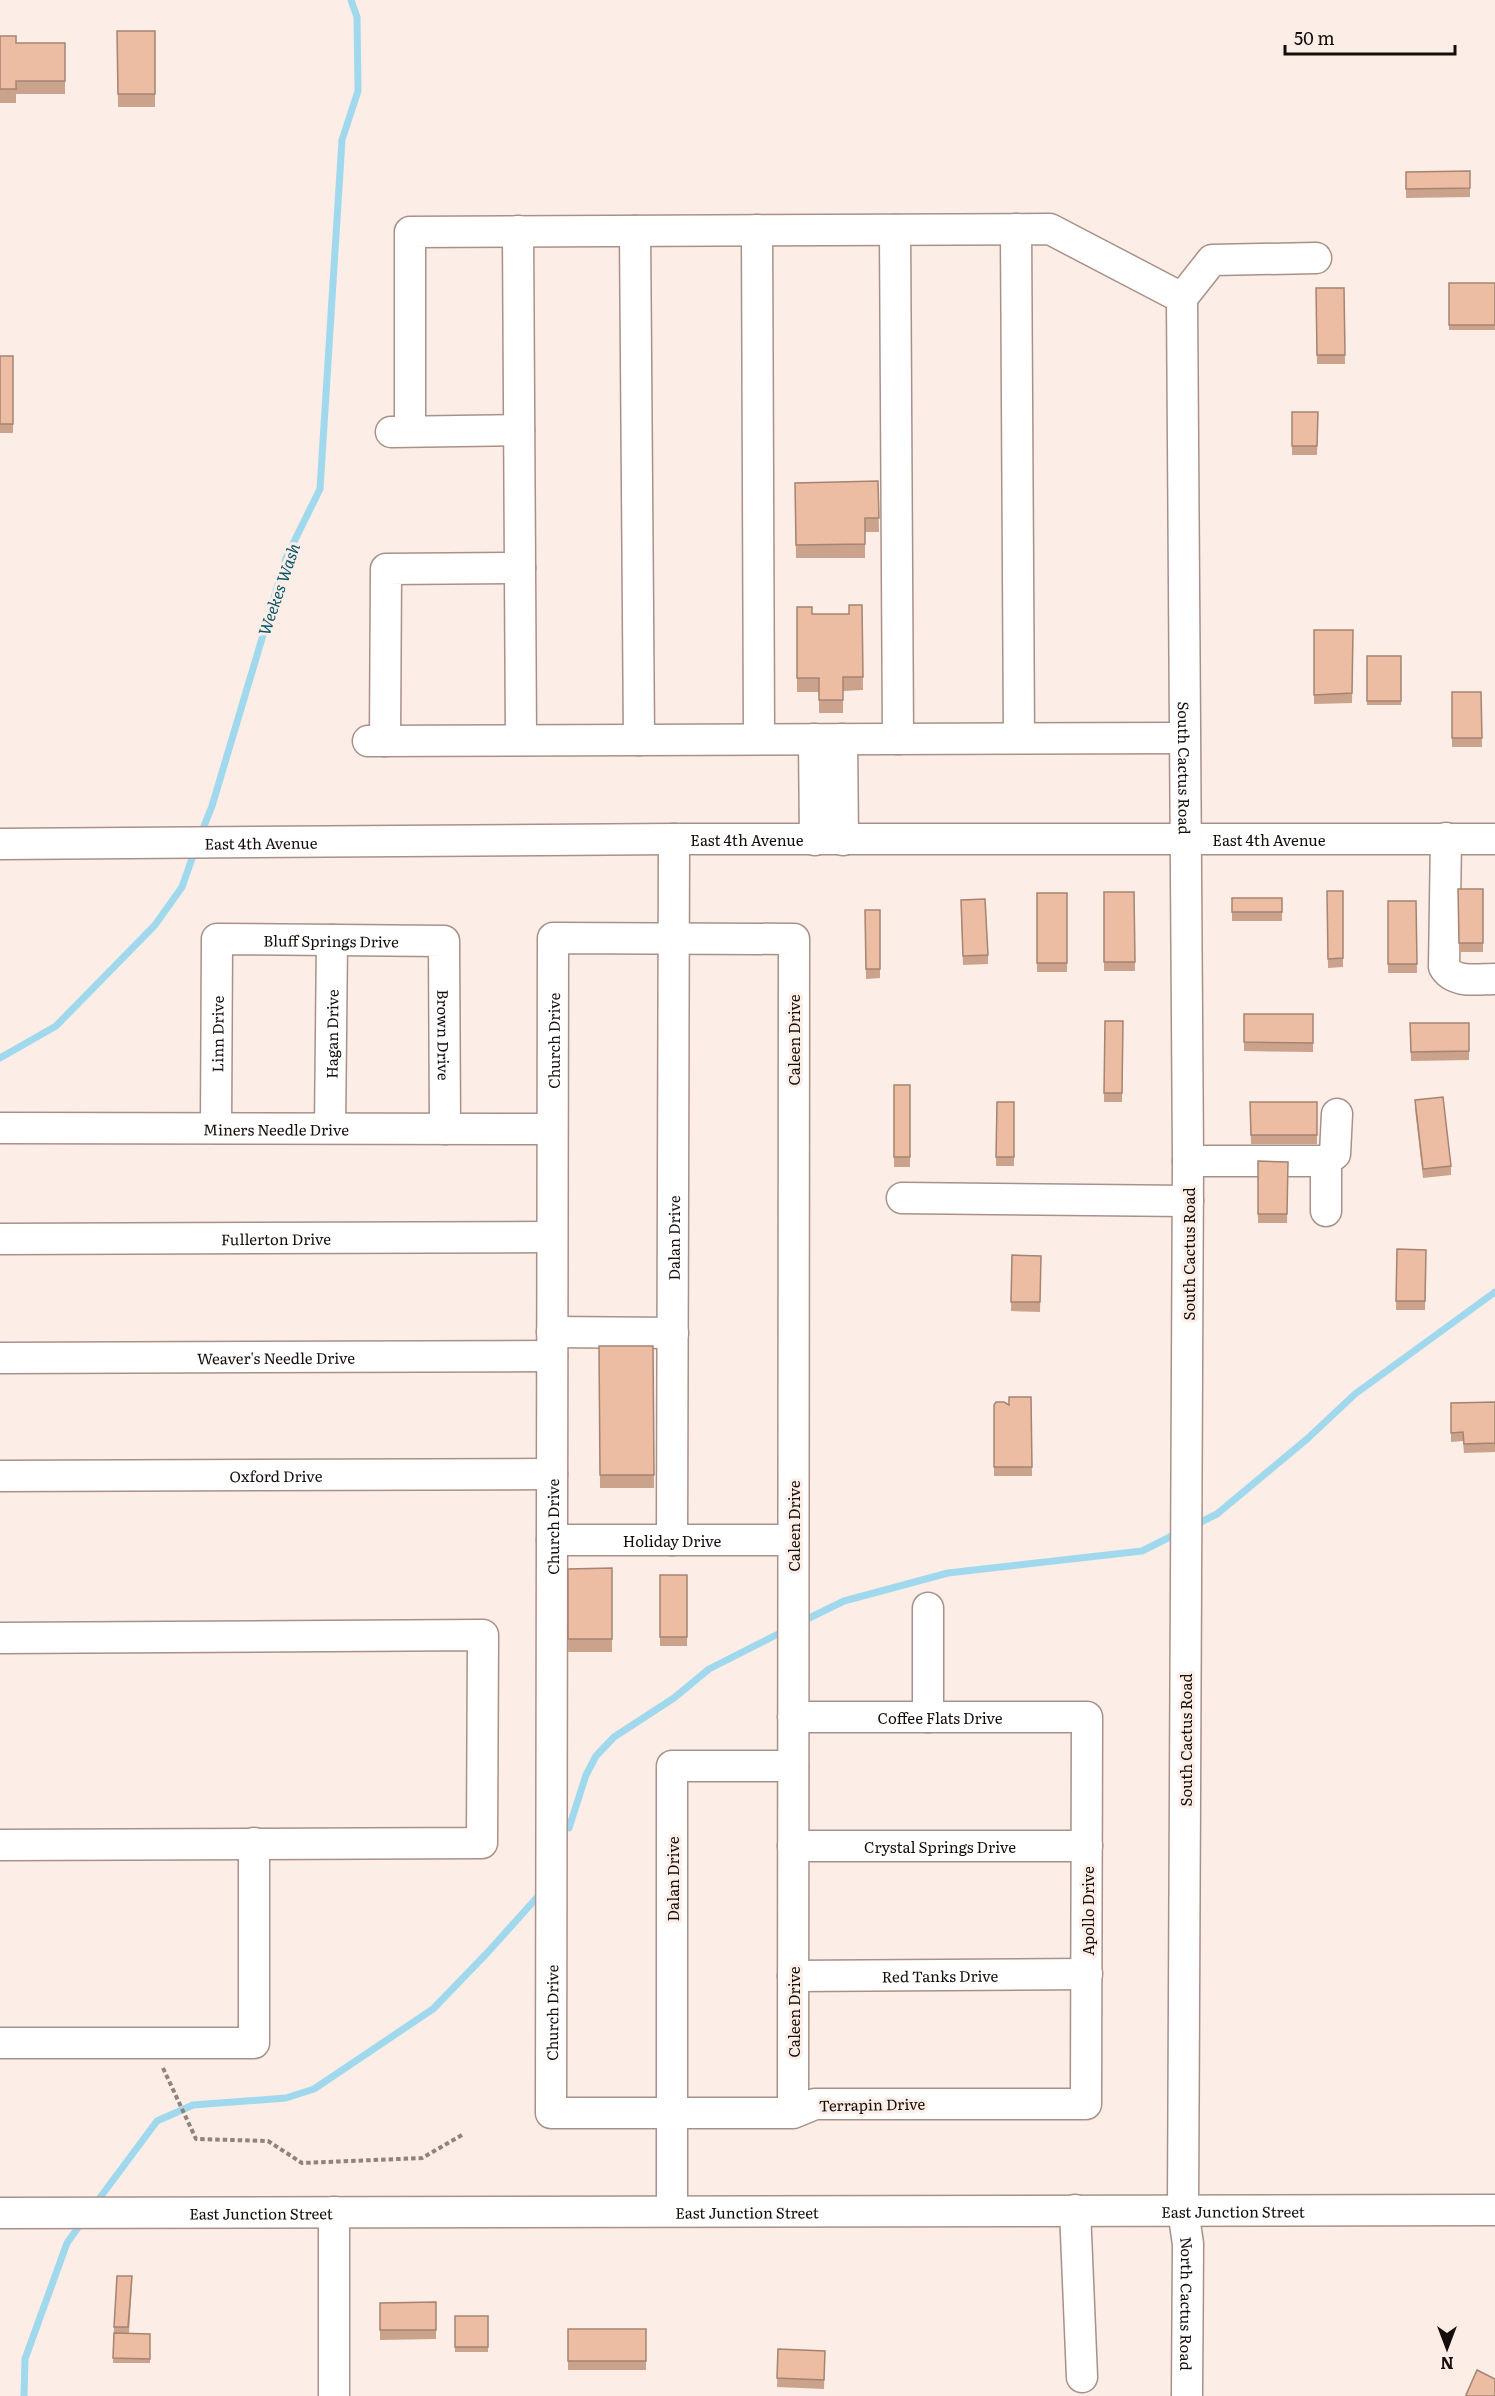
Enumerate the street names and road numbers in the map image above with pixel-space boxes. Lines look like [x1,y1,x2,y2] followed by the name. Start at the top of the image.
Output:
[1173,701,1197,835] street label: South Cactus Road
[690,828,804,851] street label: East 4th Avenue
[1212,828,1326,851] street label: East 4th Avenue
[204,830,318,854] street label: East 4th Avenue
[263,928,399,952] street label: Bluff Springs Drive
[319,989,343,1079] street label: Hagan Drive
[433,990,456,1081] street label: Brown Drive
[541,992,564,1089] street label: Church Drive
[782,994,805,1086] street label: Caleen Drive
[205,995,228,1072] street label: Linn Drive
[203,1117,349,1140] street label: Miners Needle Drive
[1177,1187,1200,1321] street label: South Cactus Road
[661,1195,684,1281] street label: Dalan Drive
[221,1226,331,1250] street label: Fullerton Drive
[197,1345,355,1369] street label: Weaver's Needle Drive
[230,1463,323,1487] street label: Oxford Drive
[540,1478,564,1575] street label: Church Drive
[782,1480,805,1572] street label: Caleen Drive
[623,1529,722,1552] street label: Holiday Drive
[1174,1673,1197,1807] street label: South Cactus Road
[877,1706,1003,1729] street label: Coffee Flats Drive
[864,1835,1016,1858] street label: Crystal Springs Drive
[661,1836,684,1921] street label: Dalan Drive
[1076,1866,1099,1956] street label: Apollo Drive
[882,1963,999,1987] street label: Red Tanks Drive
[540,1964,563,2061] street label: Church Drive
[782,1966,805,2058] street label: Caleen Drive
[819,2092,926,2116] street label: Terrapin Drive
[1161,2199,1305,2222] street label: East Junction Street
[675,2200,819,2223] street label: East Junction Street
[189,2201,333,2224] street label: East Junction Street
[1176,2235,1200,2371] street label: North Cactus Road

